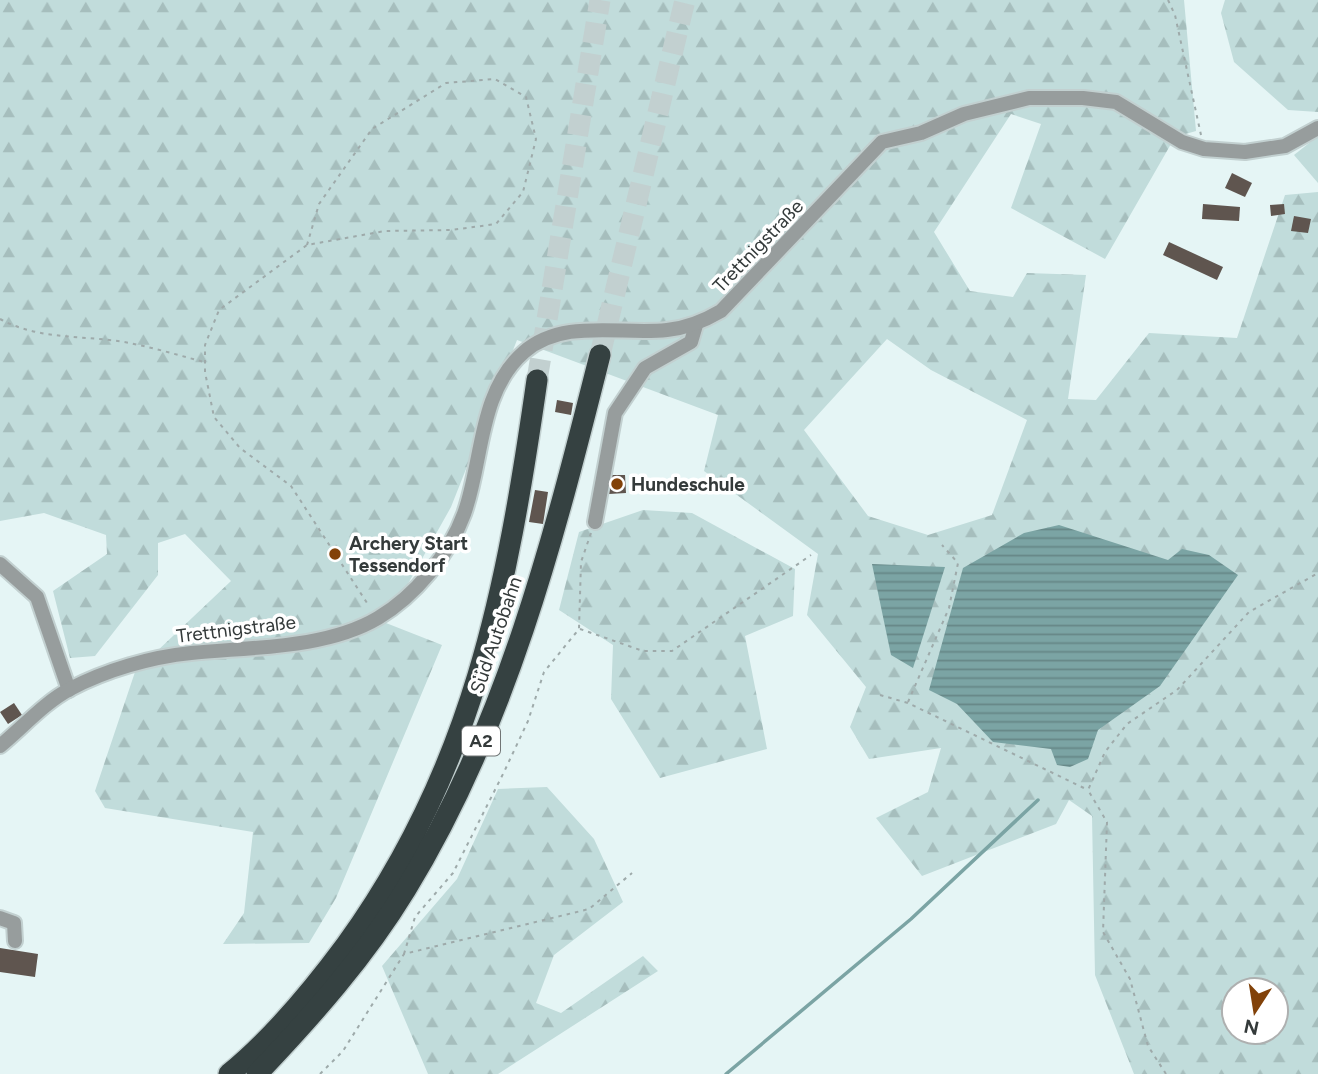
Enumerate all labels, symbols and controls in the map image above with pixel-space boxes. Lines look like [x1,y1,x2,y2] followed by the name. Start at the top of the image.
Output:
[708,195,808,297] street label: Trettnigstraße
[631,473,745,496] place label: Hundeschule
[609,476,625,492] marker: Hundeschule
[349,532,468,577] place label: Archery Start Tessendorf
[327,546,343,562] marker: Archery Start Tessendorf
[465,574,527,696] street label: Süd Autobahn
[175,610,297,648] street label: Trettnigstraße
[462,726,500,756] road number: A2
[1220,976,1290,1046] north arrow
[1242,1014,1261,1040] text: N

